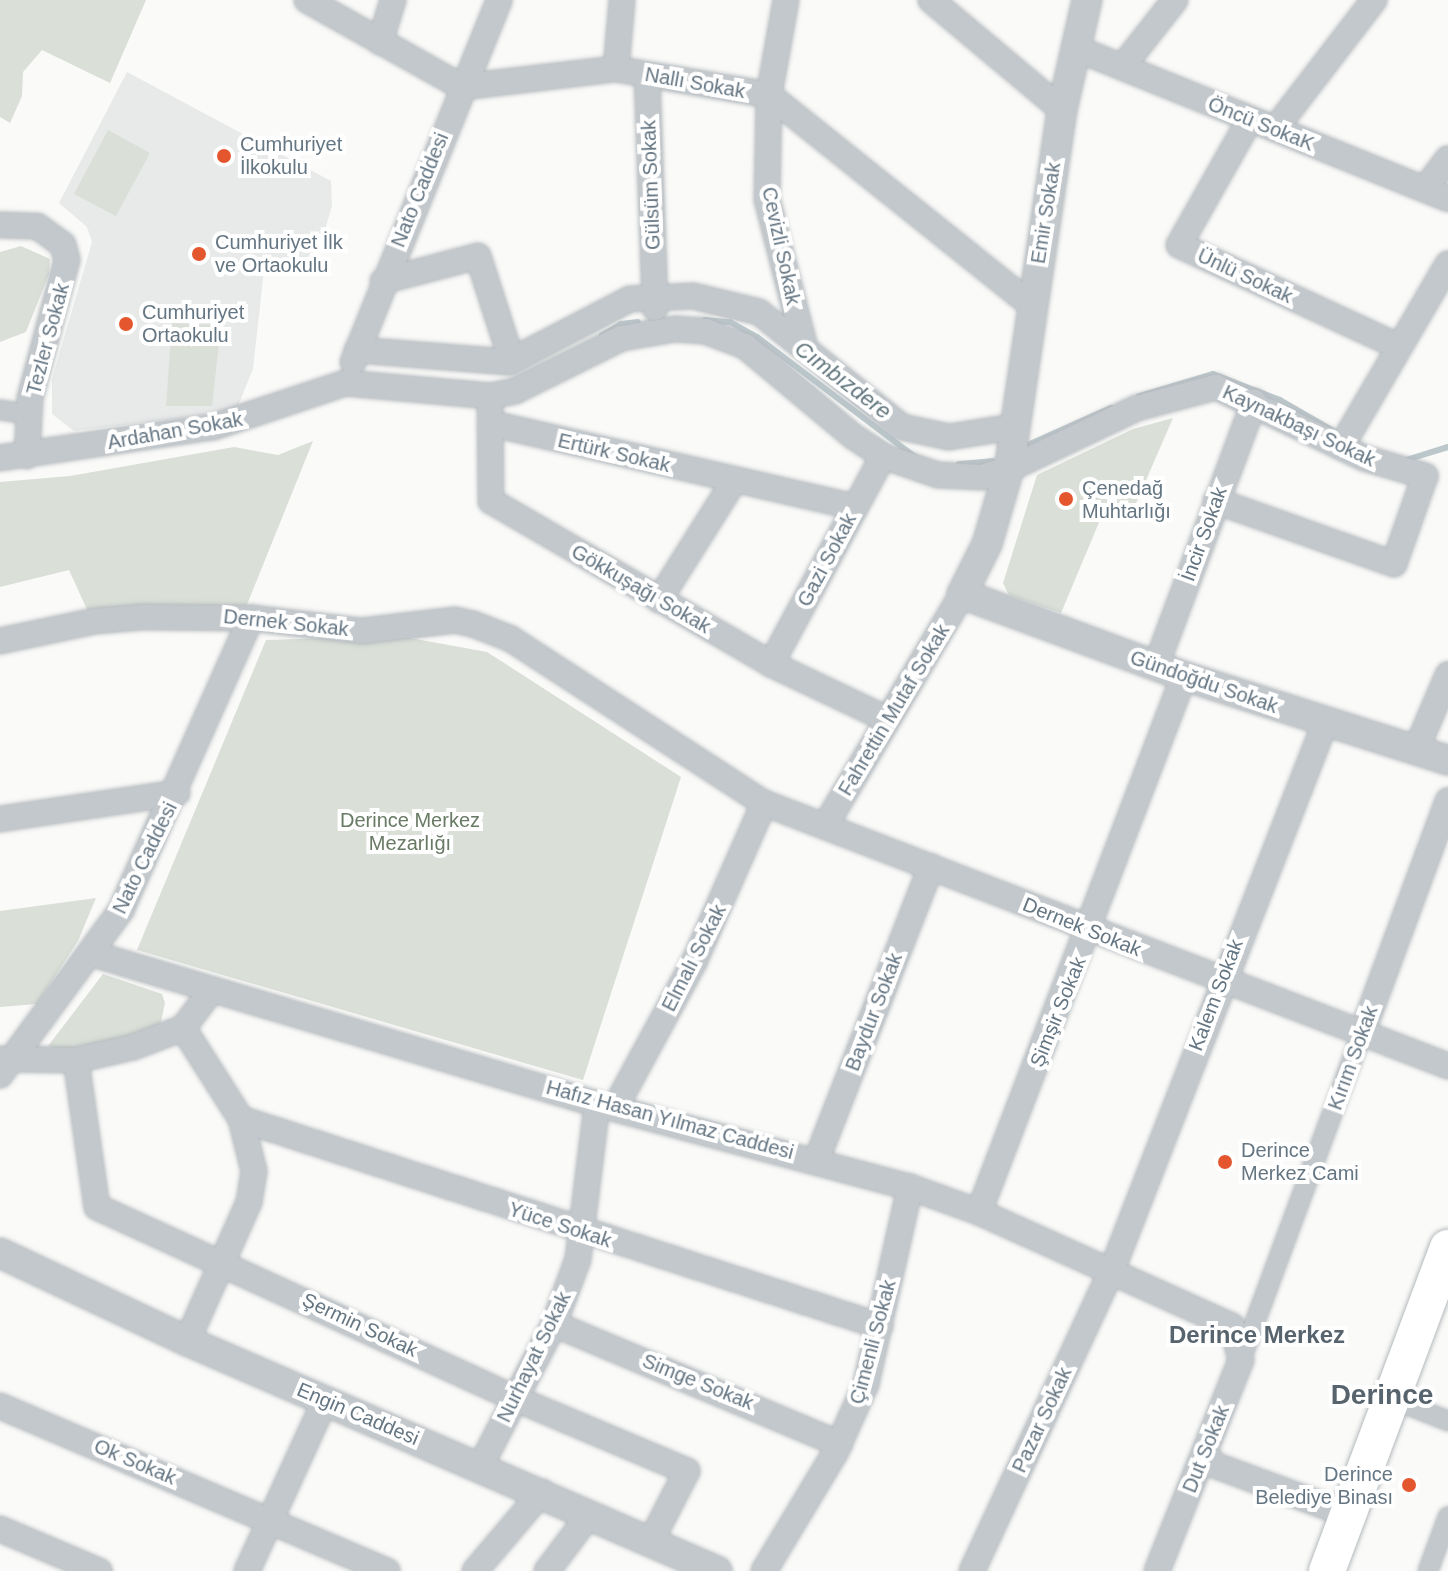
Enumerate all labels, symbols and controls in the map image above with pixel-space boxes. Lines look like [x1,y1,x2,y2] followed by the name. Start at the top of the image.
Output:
[643,62,747,104] street label: Nallı Sokak
[1204,92,1318,156] street label: Öncü SokaK
[637,120,665,250] street label: Gülsüm Sokak
[386,129,454,251] street label: Nato Caddesi
[240,132,342,179] place label: Cumhuriyet İlkokulu
[215,147,233,165] marker: Cumhuriyet İlkokulu
[1026,161,1066,265] street label: Emir Sokak
[757,185,805,307] street label: Cevizli Sokak
[215,230,343,277] place label: Cumhuriyet İlk ve Ortaokulu
[1194,244,1296,308] street label: Ünlü Sokak
[190,245,208,263] marker: Cumhuriyet İlk ve Ortaokulu
[22,281,74,397] street label: Tezler Sokak
[142,300,244,347] place label: Cumhuriyet Ortaokulu
[117,315,135,333] marker: Cumhuriyet Ortaokulu
[790,335,896,425] water label: Cımbızdere
[1219,380,1379,472] street label: Kaynakbaşı Sokak
[106,407,244,455] street label: Ardahan Sokak
[556,428,672,478] street label: Ertürk Sokak
[1082,476,1171,523] place label: Çenedağ Muhtarlığı
[1176,483,1232,585] street label: İncir Sokak
[1057,490,1075,508] marker: Çenedağ Muhtarlığı
[792,509,862,611] street label: Gazi Sokak
[567,539,715,639] street label: Gökkuşağı Sokak
[222,605,350,641] street label: Dernek Sokak
[833,620,955,800] street label: Fahrettin Mutaf Sokak
[1127,645,1281,719] street label: Gündoğdu Sokak
[108,798,182,918] street label: Nato Caddesi
[340,808,480,855] park label: Derince Merkez Mezarlığı
[1019,892,1145,962] street label: Dernek Sokak
[657,901,731,1015] street label: Elmalı Sokak
[1184,936,1248,1054] street label: Kalem Sokak
[840,950,908,1074] street label: Baydur Sokak
[1025,953,1091,1071] street label: Şimşir Sokak
[1323,1003,1383,1113] street label: Kırım Sokak
[543,1075,797,1165] street label: Hafız Hasan Yılmaz Caddesi
[1241,1138,1359,1185] place label: Derince Merkez Cami
[1216,1153,1234,1171] marker: Derince Merkez Cami
[506,1197,614,1253] street label: Yüce Sokak
[845,1277,901,1407] street label: Çimenli Sokak
[299,1288,421,1362] street label: Şermin Sokak
[492,1288,576,1426] street label: Nurhayat Sokak
[1169,1321,1345,1349] district label: Derince Merkez
[639,1349,757,1415] street label: Simge Sokak
[1007,1364,1077,1476] street label: Pazar Sokak
[293,1378,423,1450] street label: Engin Caddesi
[1331,1378,1433,1412] district label: Derince
[1178,1402,1234,1496] street label: Dut Sokak
[90,1434,180,1490] street label: Ok Sokak
[1255,1462,1393,1509] place label: Derince Belediye Binası
[1400,1476,1418,1494] marker: Derince Belediye Binası

